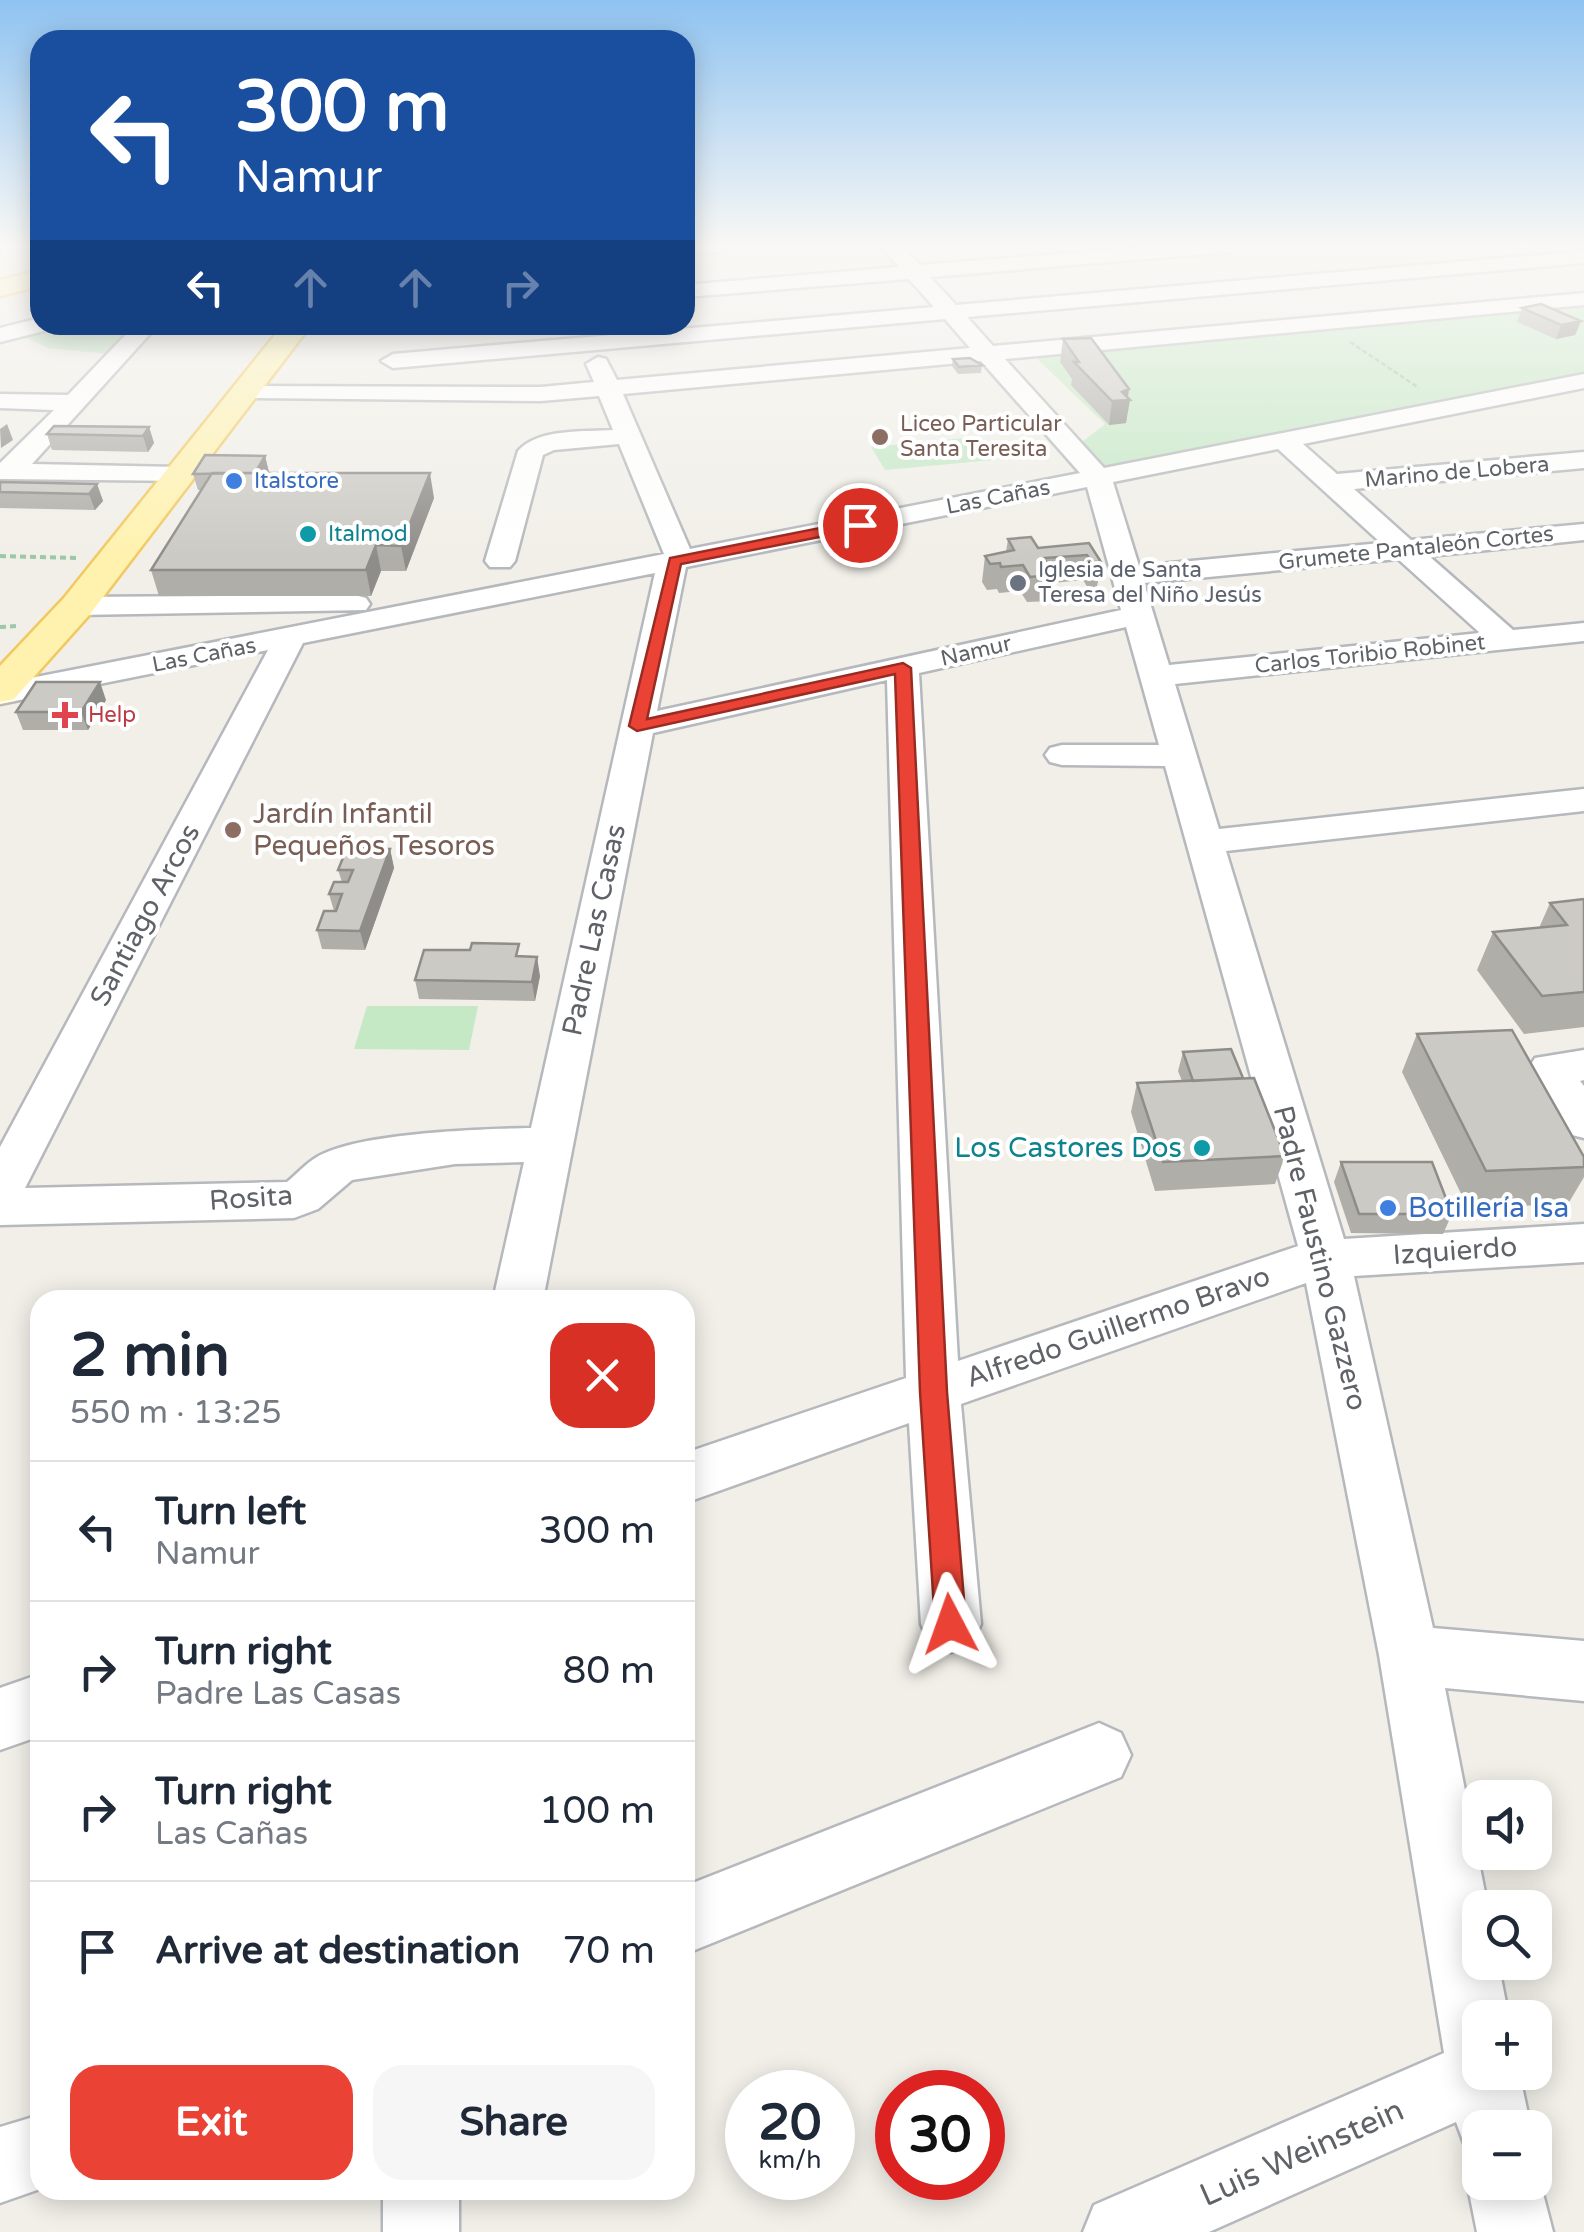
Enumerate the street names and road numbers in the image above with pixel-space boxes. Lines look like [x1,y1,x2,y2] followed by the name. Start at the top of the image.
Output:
[1364,451,1550,493] street label: Marino de Lobera
[944,474,1052,520] street label: Las Cañas
[1277,521,1555,575] street label: Grumete Pantaleón Cortes
[1253,629,1487,679] street label: Carlos Toribio Robinet
[938,630,1015,672] street label: Namur
[150,632,258,678] street label: Las Cañas
[83,818,207,1012] street label: Santiago Arcos
[555,821,633,1039] street label: Padre Las Casas
[1266,1102,1374,1414] street label: Padre Faustino Gazzero
[208,1178,294,1218] street label: Rosita
[1392,1230,1518,1272] street label: Izquierdo
[961,1259,1275,1395] street label: Alfredo Guillermo Bravo
[1194,2091,1410,2215] street label: Luis Weinstein

